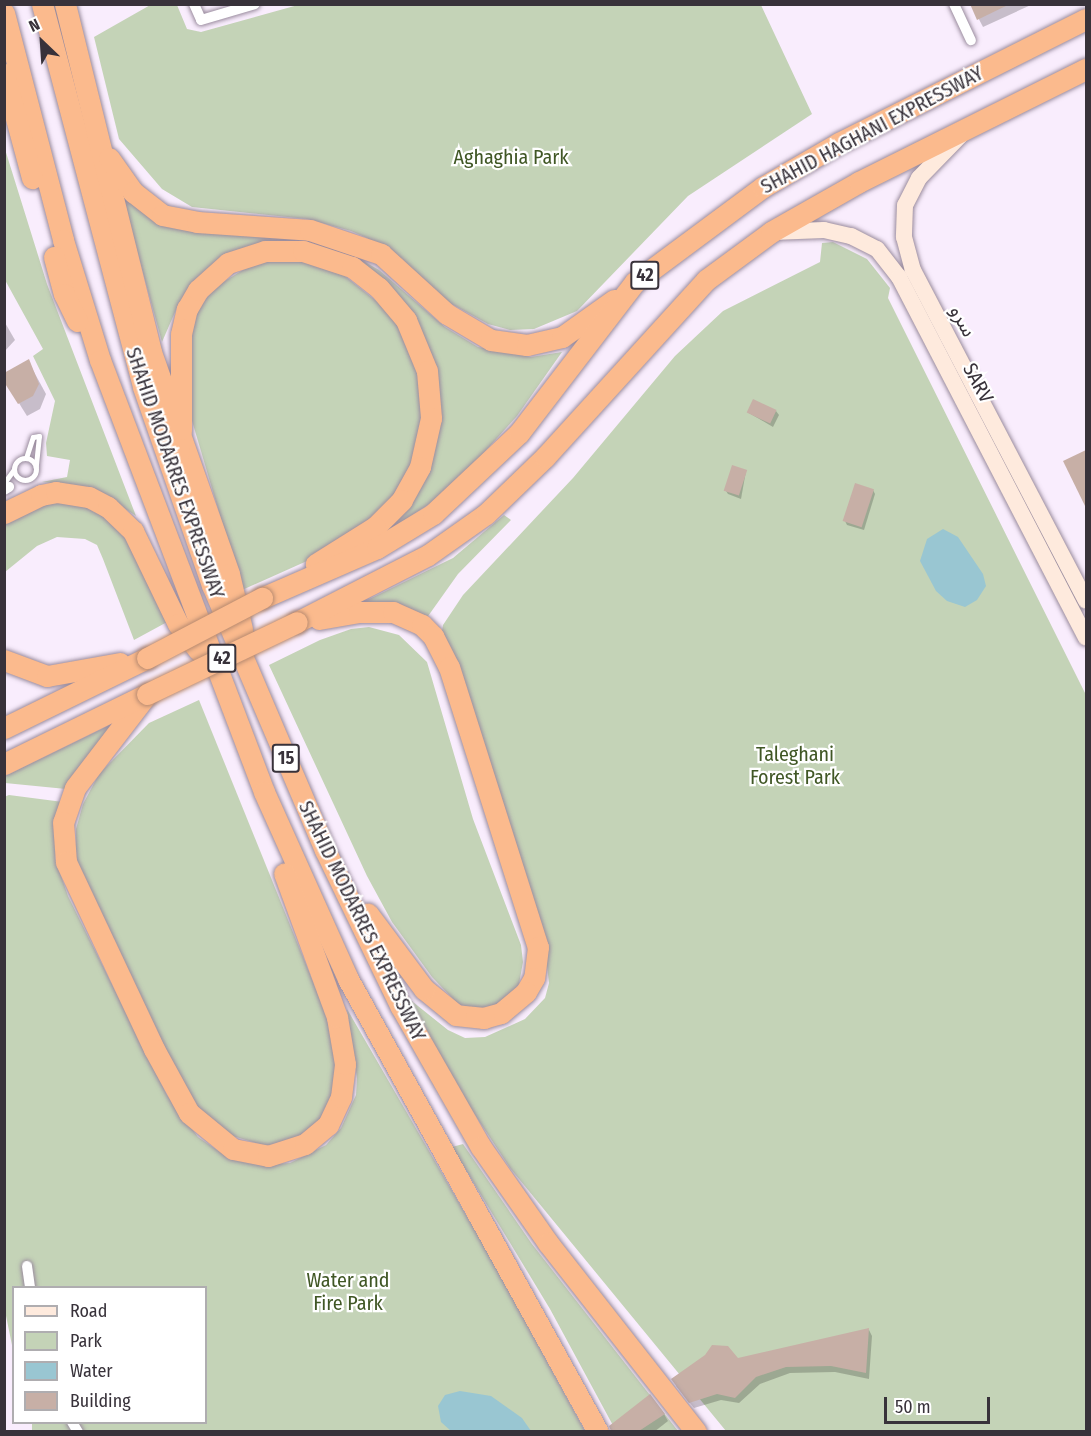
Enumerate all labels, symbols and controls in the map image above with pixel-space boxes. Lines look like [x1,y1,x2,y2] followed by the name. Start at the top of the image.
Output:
[12,12,72,72] north arrow
[26,15,43,36] text: N
[757,61,987,199] street label: SHAHID HAGHANI EXPRESSWAY
[453,145,569,169] park label: Aghaghia Park
[630,260,660,290] road number: 42
[945,301,981,341] street label: سرو
[121,344,229,602] street label: SHAHID MODARRES EXPRESSWAY
[958,359,998,407] street label: SARV
[207,643,237,673] road number: 42
[750,742,840,789] park label: Taleghani Forest Park
[271,743,301,773] road number: 15
[293,797,431,1045] street label: SHAHID MODARRES EXPRESSWAY
[306,1268,390,1315] park label: Water and Fire Park
[12,1286,207,1424] legend
[70,1300,107,1322] text: Road
[70,1330,102,1352] text: Park
[70,1360,113,1382] text: Water
[887,1385,994,1423] scale bar
[70,1390,131,1412] text: Building
[895,1396,931,1418] text: 50 m

